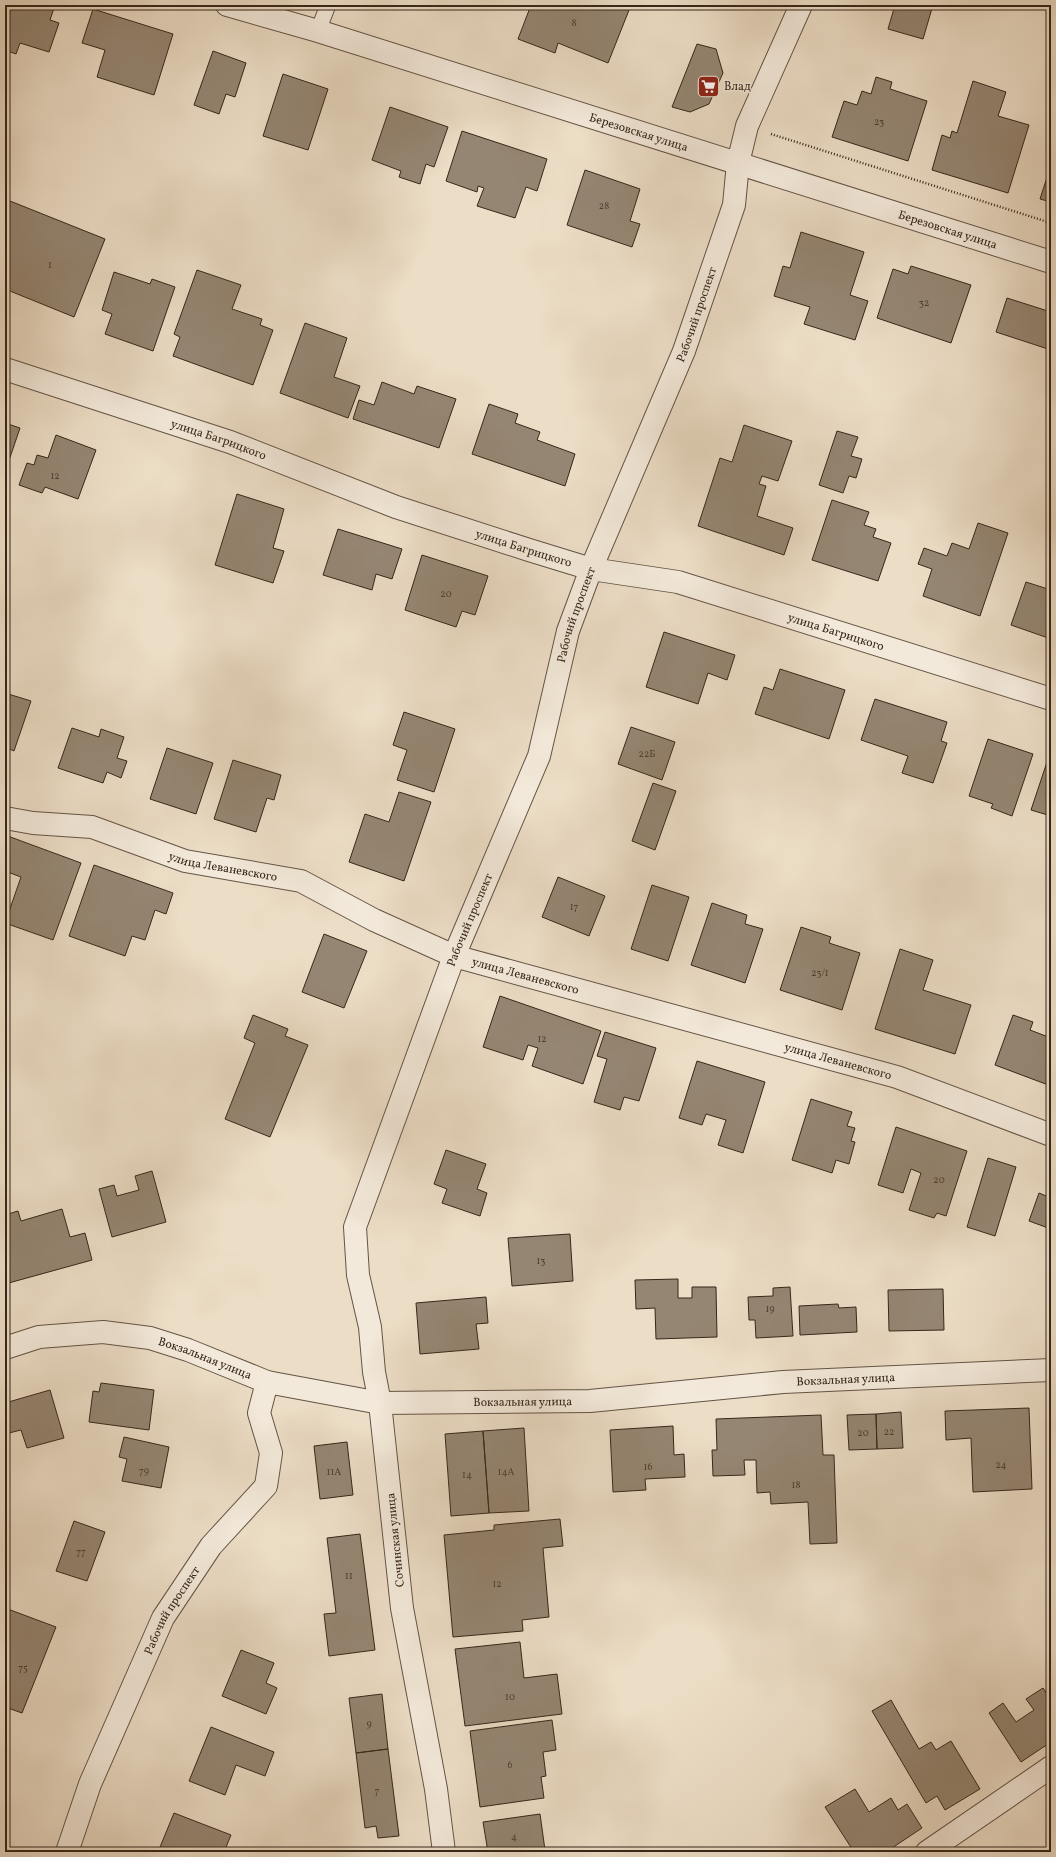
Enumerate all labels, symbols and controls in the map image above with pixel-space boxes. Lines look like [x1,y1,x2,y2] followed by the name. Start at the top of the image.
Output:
[571,16,577,30] house number: 8
[696,73,722,99] supermarket icon: Влад
[724,79,751,95] place label: Влад
[587,110,690,156] street label: Березовская улица
[874,115,884,129] house number: 23
[599,199,609,213] house number: 28
[896,207,999,254] street label: Березовская улица
[48,258,52,272] house number: 1
[673,265,721,365] street label: Рабочий проспект
[919,296,929,310] house number: 32
[169,416,268,464] street label: улица Багрицкого
[50,469,60,483] house number: 12
[473,526,574,572] street label: улица Багрицкого
[554,565,600,664] street label: Рабочий проспект
[440,587,452,601] house number: 20
[785,610,886,655] street label: улица Багрицкого
[639,747,655,761] house number: 22Б
[166,849,278,886] street label: улица Леваневского
[444,871,497,969] street label: Рабочий проспект
[570,900,579,914] house number: 17
[470,954,581,999] street label: улица Леваневского
[811,966,829,980] house number: 23/1
[537,1032,547,1046] house number: 12
[783,1040,893,1084] street label: улица Леваневского
[933,1173,945,1187] house number: 20
[536,1254,546,1268] house number: 13
[765,1302,775,1316] house number: 19
[156,1334,254,1384] street label: Вокзальная улица
[796,1370,895,1390] street label: Вокзальная улица
[473,1394,572,1411] street label: Вокзальная улица
[884,1425,894,1439] house number: 22
[857,1426,869,1440] house number: 20
[995,1458,1007,1472] house number: 24
[644,1460,652,1474] house number: 16
[139,1464,149,1478] house number: 79
[327,1465,341,1479] house number: 11А
[498,1465,514,1479] house number: 14А
[462,1468,472,1482] house number: 14
[792,1478,800,1492] house number: 18
[383,1492,409,1588] street label: Сочинская улица
[76,1545,86,1559] house number: 77
[141,1563,204,1657] street label: Рабочий проспект
[345,1569,353,1583] house number: 11
[492,1577,502,1591] house number: 12
[18,1661,28,1675] house number: 75
[505,1690,515,1704] house number: 10
[366,1717,372,1731] house number: 9
[507,1758,513,1772] house number: 6
[375,1784,380,1798] house number: 7
[511,1830,517,1844] house number: 4

